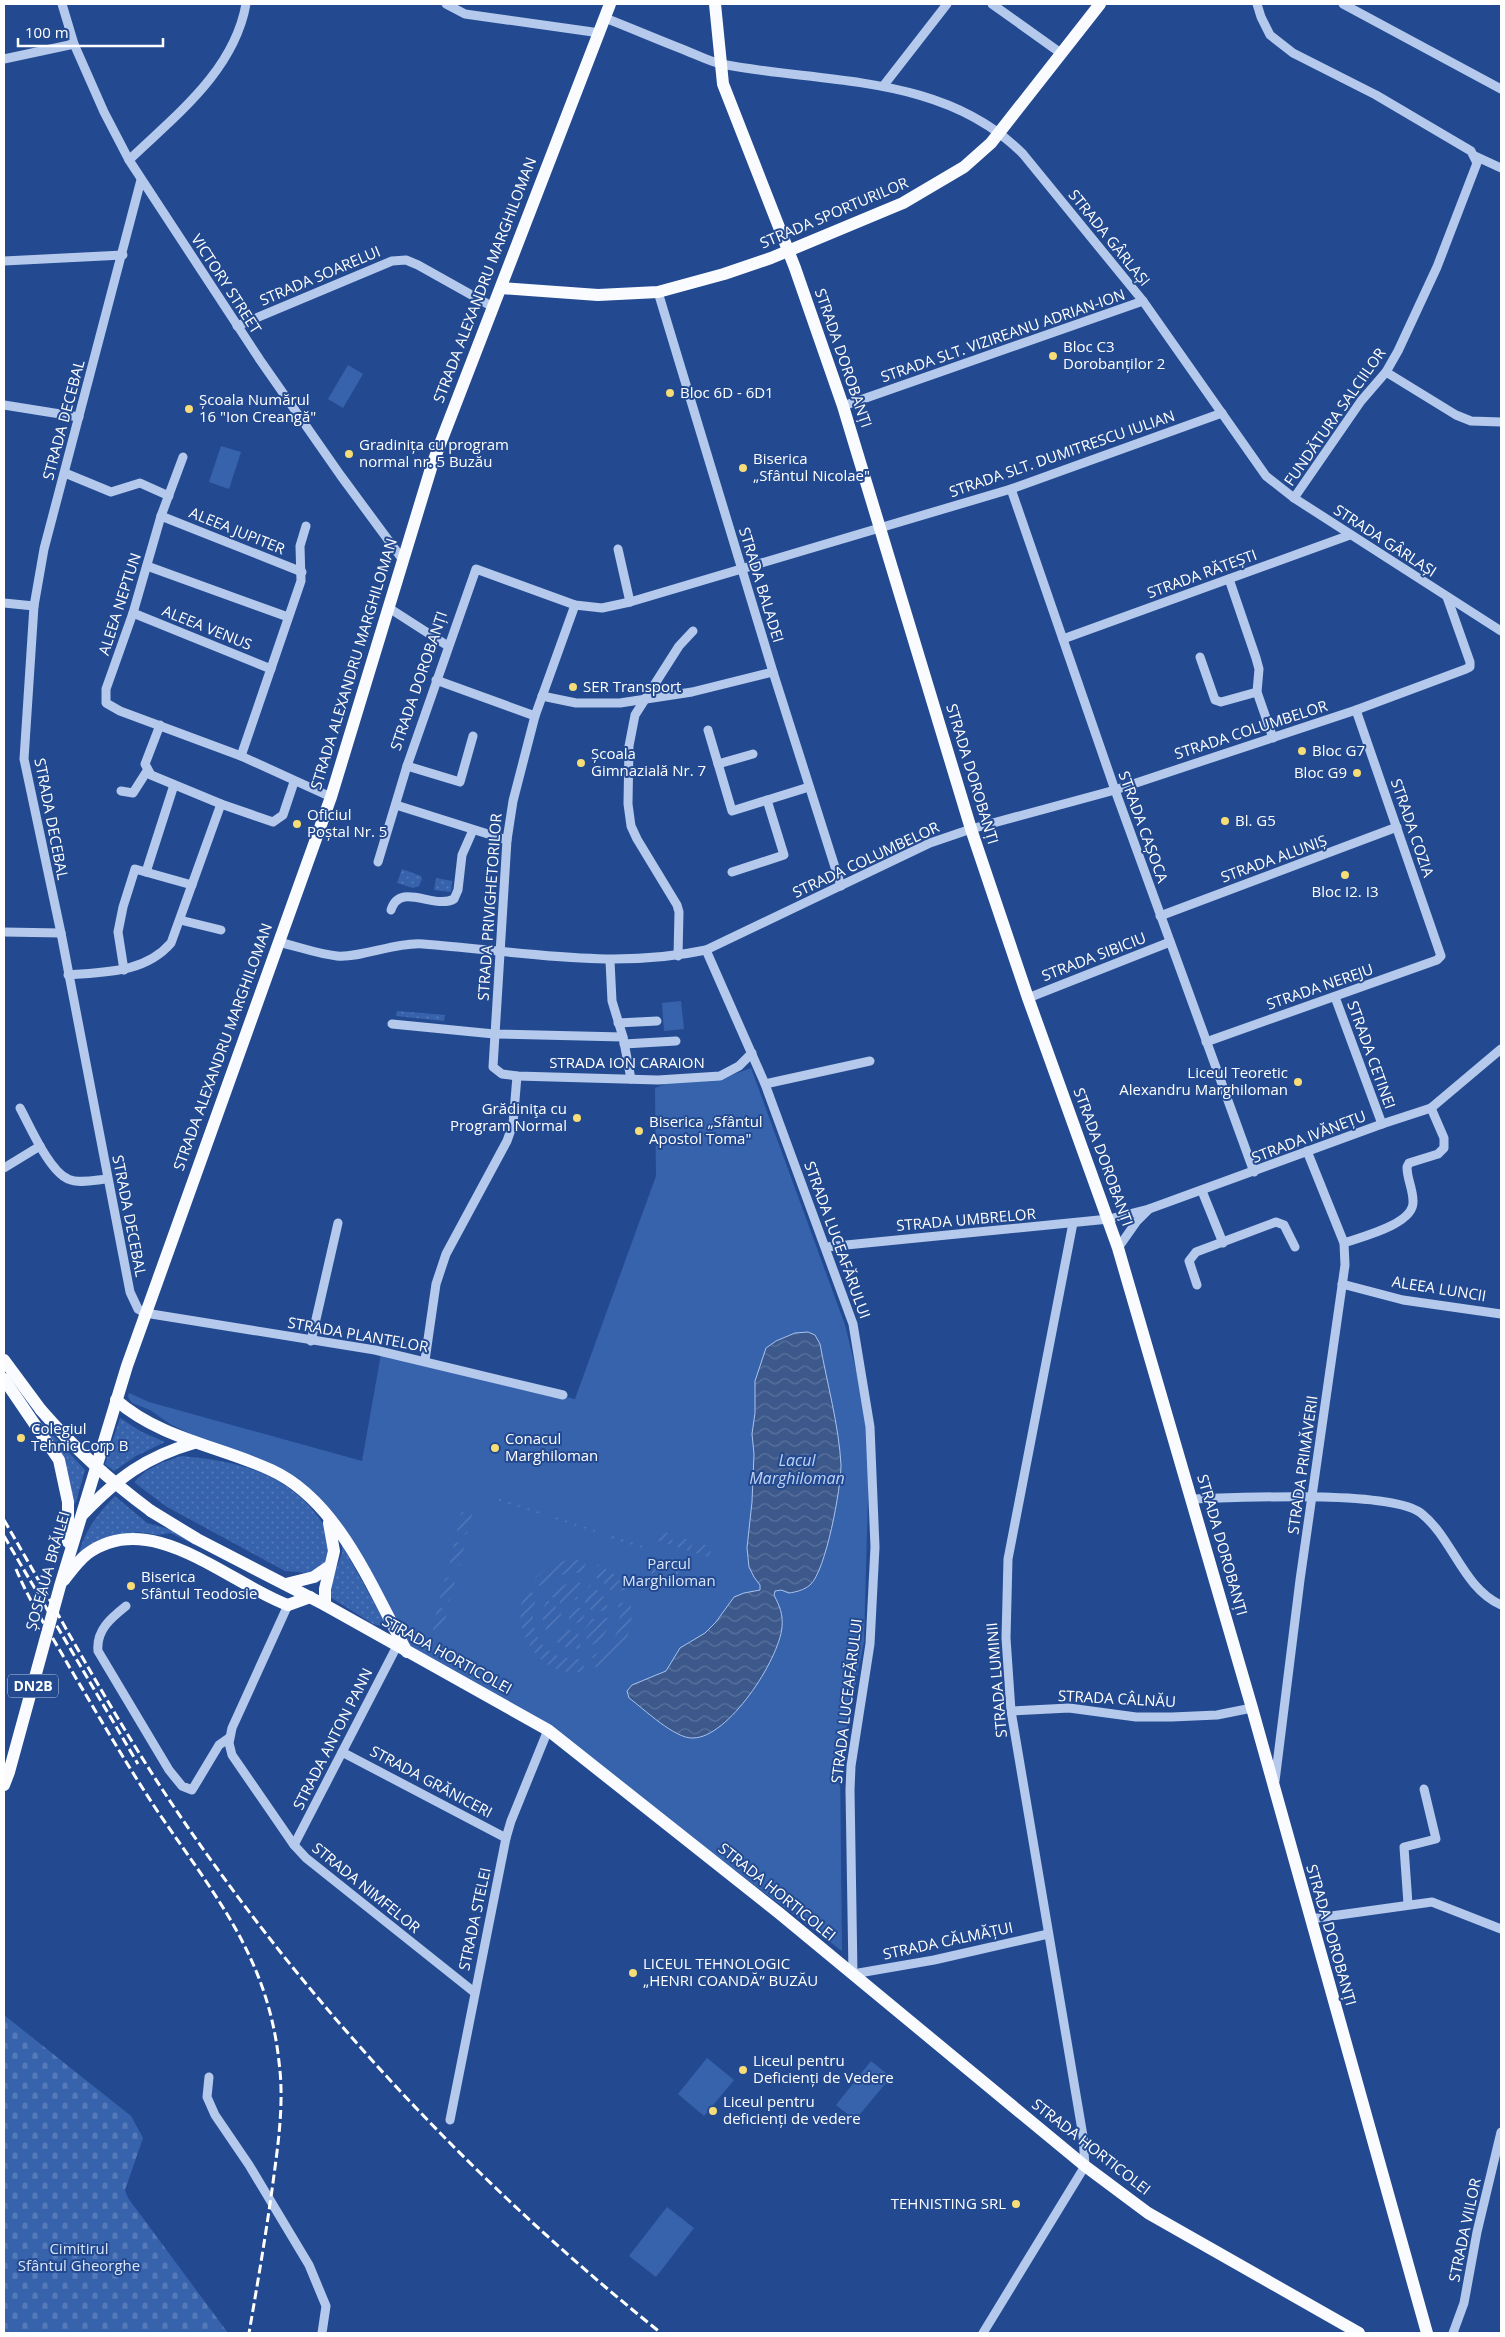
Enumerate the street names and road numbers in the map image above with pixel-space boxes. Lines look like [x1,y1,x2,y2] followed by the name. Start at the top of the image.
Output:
[428,154,540,405] street label: STRADA ALEXANDRU MARGHILOMAN
[756,172,911,252] street label: STRADA SPORTURILOR
[1065,185,1155,290] street label: STRADA GÂRLAȘI
[187,230,267,338] street label: VICTORY STREET
[256,241,383,310] street label: STRADA SOARELUI
[878,284,1128,386] street label: STRADA SLT. VIZIREANU ADRIAN-ION
[811,285,877,430] street label: STRADA DOROBANȚI
[1279,343,1390,489] street label: FUNDĂTURA SALCIILOR
[37,357,89,482] street label: STRADA DECEBAL
[946,405,1177,501] street label: STRADA SLT. DUMITRESCU IULIAN
[1330,499,1441,581] street label: STRADA GÂRLAȘI
[187,502,289,559] street label: ALEEA JUPITER
[735,525,789,645] street label: STRADA BALADEI
[305,536,401,792] street label: STRADA ALEXANDRU MARGHILOMAN
[1144,544,1259,602] street label: STRADA RĂTEȘTI
[93,550,145,657] street label: ALEEA NEPTUN
[160,600,255,654] street label: ALEEA VENUS
[385,608,451,753] street label: STRADA DOROBANȚI
[1172,695,1330,763] street label: STRADA COLUMBELOR
[942,701,1004,846] street label: STRADA DOROBANȚI
[30,756,74,881] street label: STRADA DECEBAL
[1114,768,1174,886] street label: STRADA CAȘOCA
[1387,776,1439,880] street label: STRADA COZIA
[472,812,506,1001] street label: STRADA PRIVIGHETORILOR
[789,816,943,902] street label: STRADA COLUMBELOR
[1218,830,1329,887] street label: STRADA ALUNIȘ
[168,920,276,1173] street label: STRADA ALEXANDRU MARGHILOMAN
[1039,927,1149,985] street label: STRADA SIBICIU
[1264,958,1376,1014] street label: STRADA NEREJU
[1343,998,1401,1111] street label: STRADA CETINEI
[549,1052,705,1072] street label: STRADA ION CARAION
[1070,1085,1138,1229] street label: STRADA DOROBANȚI
[1249,1105,1369,1167] street label: STRADA IVĂNEȚU
[108,1153,152,1278] street label: STRADA DECEBAL
[800,1158,876,1321] street label: STRADA LUCEAFĂRULUI
[895,1203,1037,1235] street label: STRADA UMBRELOR
[1391,1271,1488,1305] street label: ALEEA LUNCII
[286,1312,431,1356] street label: STRADA PLANTELOR
[1282,1394,1322,1536] street label: STRADA PRIMĂVERII
[1193,1472,1253,1618] street label: STRADA DOROBANȚI
[20,1509,74,1633] street label: ȘOSEAUA BRĂILEI
[379,1610,516,1698] street label: STRADA HORTICOLEI
[826,1617,866,1784] street label: STRADA LUCEAFĂRULUI
[981,1622,1011,1739] street label: STRADA LUMINII
[288,1664,377,1813] street label: STRADA ANTON PANN
[8,1674,58,1698] road number: DN2B
[1058,1685,1176,1711] street label: STRADA CÂLNĂU
[367,1740,496,1822] street label: STRADA GRĂNICERI
[309,1838,425,1937] street label: STRADA NIMFELOR
[715,1838,840,1945] street label: STRADA HORTICOLEI
[1302,1862,1362,2008] street label: STRADA DOROBANȚI
[453,1866,495,1972] street label: STRADA STELEI
[881,1916,1015,1964] street label: STRADA CĂLMĂȚUI
[1028,2094,1155,2199] street label: STRADA HORTICOLEI
[1443,2175,1485,2284] street label: STRADA VIILOR

